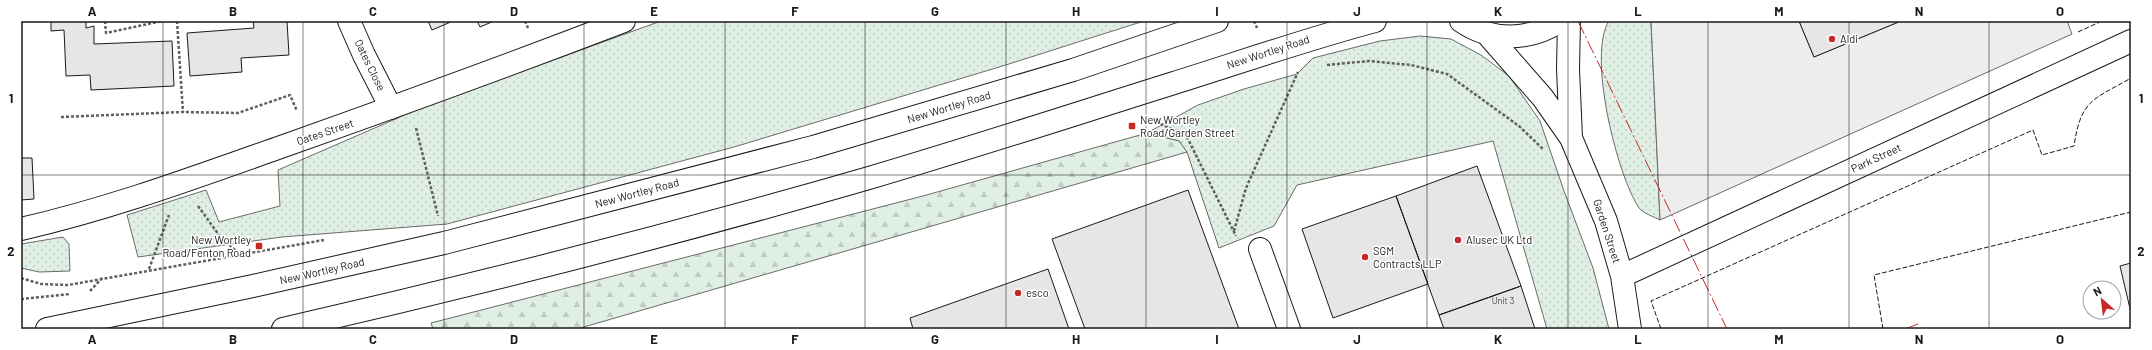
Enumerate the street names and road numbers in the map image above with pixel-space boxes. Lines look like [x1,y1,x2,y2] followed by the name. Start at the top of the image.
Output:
[1225,32,1311,71] street label: New Wortley Road
[352,37,389,93] street label: Oates Close
[906,88,992,125] street label: New Wortley Road
[295,116,355,147] street label: Oates Street
[1849,140,1903,175] street label: Park Street
[593,175,680,210] street label: New Wortley Road
[1591,197,1624,264] street label: Garden Street
[278,254,365,287] street label: New Wortley Road

